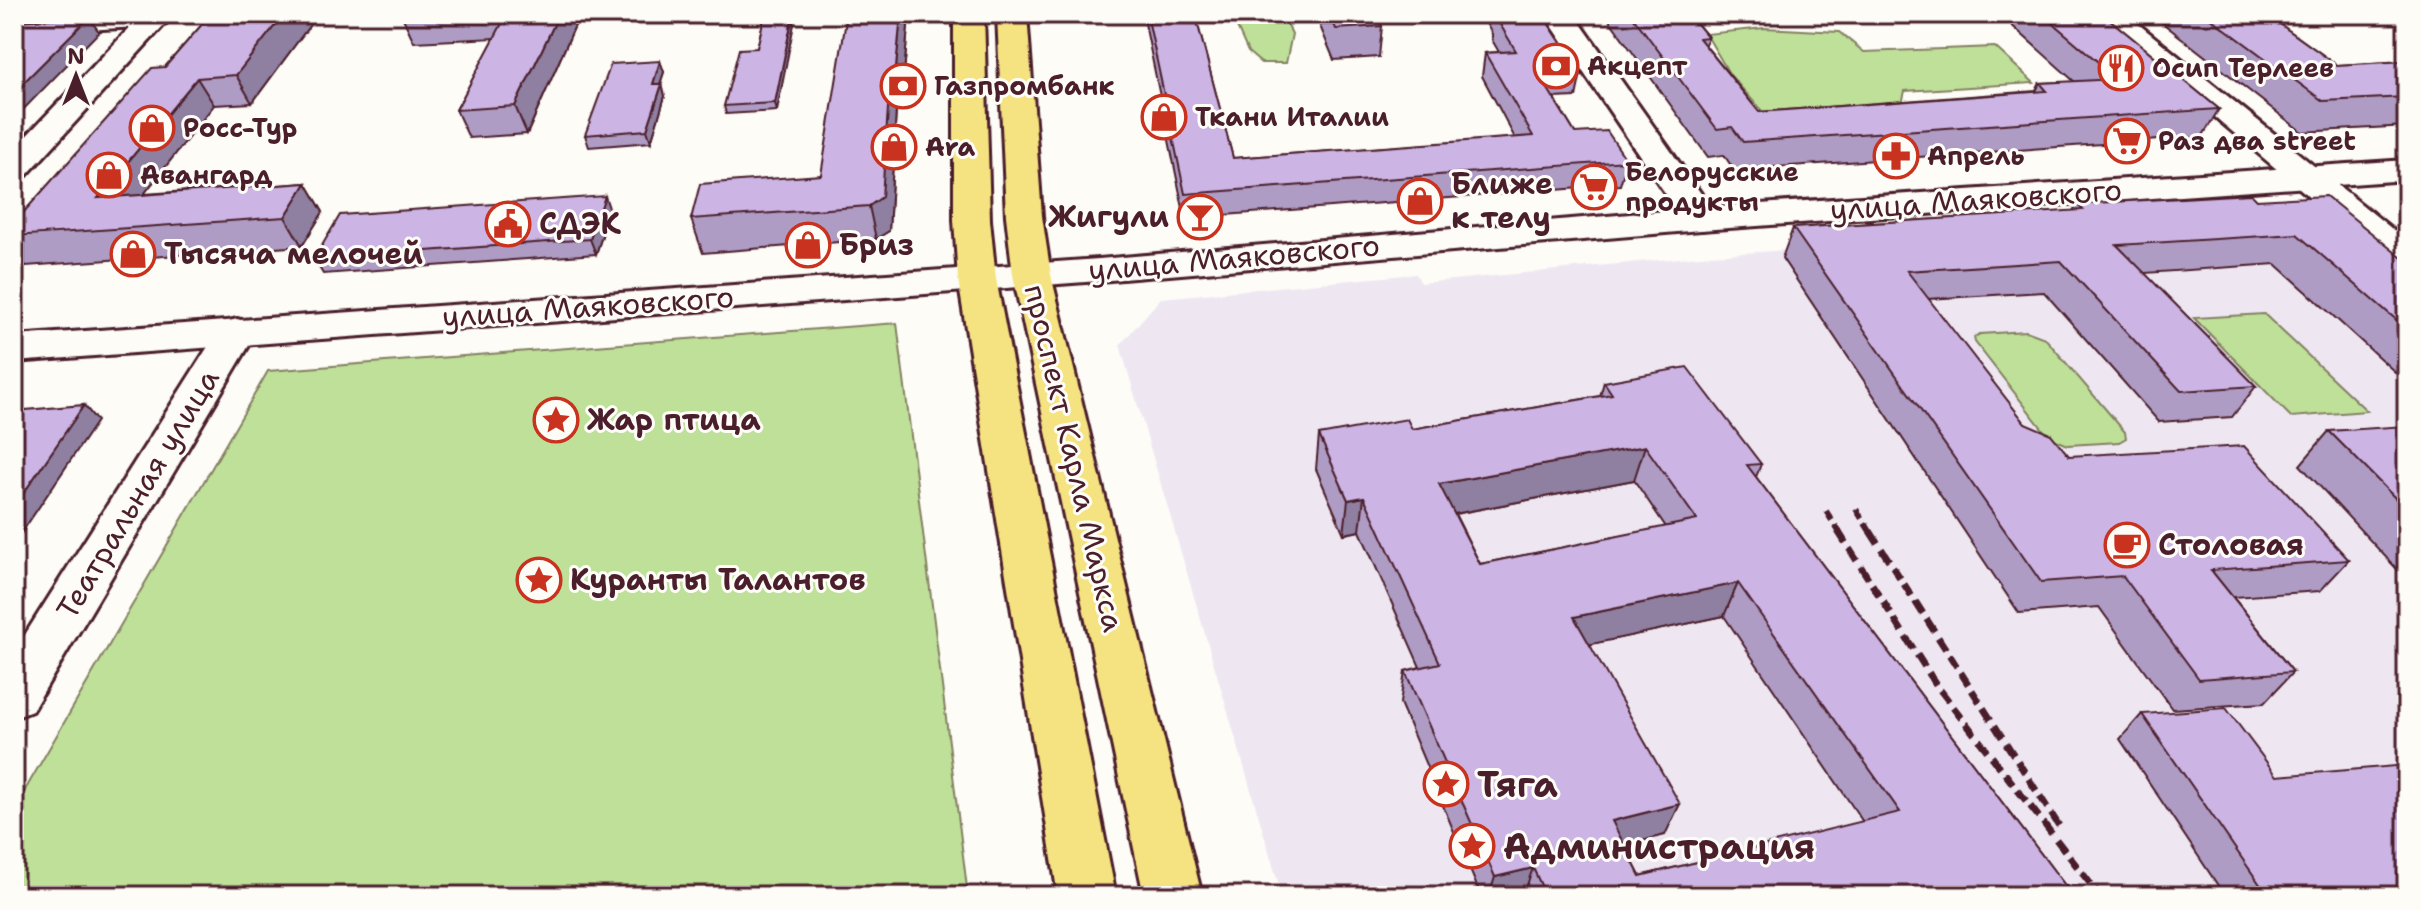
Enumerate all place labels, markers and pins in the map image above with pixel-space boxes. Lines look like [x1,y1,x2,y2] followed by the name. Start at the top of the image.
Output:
[1532,42,1580,90] bank icon: Акцепт
[2097,44,2145,92] restaurant icon: Осип Терлеев
[1587,48,1688,83] place label: Акцепт
[2152,50,2334,85] place label: Осип Терлеев
[879,62,927,110] bank icon: Газпромбанк
[934,68,1115,103] place label: Газпромбанк
[1140,93,1188,141] shop icon: Ткани Италии
[1195,99,1389,134] place label: Ткани Италии
[128,104,176,152] shop icon: Росс-Тур
[183,110,297,145] place label: Росс-Тур
[2103,117,2151,165] supermarket icon: Раз два street
[870,123,918,171] shop icon: Ara
[2158,123,2356,158] place label: Раз два street
[925,129,975,164] place label: Ara
[1872,132,1920,180] pharmacy icon: Апрель
[1927,138,2025,173] place label: Апрель
[85,151,133,199] shop icon: Авангард
[1625,154,1799,219] place label: Белорусские продукты
[140,157,272,192] place label: Авангард
[1451,163,1553,238] place label: Ближе к телу
[1570,163,1618,211] supermarket icon: Белорусские продукты
[1396,177,1444,225] shop icon: Ближе к телу
[1176,193,1224,241] bar icon: Жигули
[1048,196,1169,237] place label: Жигули
[484,200,532,248] public building icon: СДЭК
[539,203,621,244] place label: СДЭК
[784,221,832,269] shop icon: Бриз
[839,224,914,265] place label: Бриз
[109,230,157,278] shop icon: Тысяча мелочей
[164,233,423,274] place label: Тысяча мелочей
[532,396,580,444] place icon: Жар птица
[587,399,761,440] place label: Жар птица
[2103,521,2151,569] cafe icon: Столовая
[2158,524,2304,565] place label: Столовая
[515,556,563,604] place icon: Куранты Талантов
[570,559,866,600] place label: Куранты Талантов
[1422,760,1470,808] place icon: Тяга
[1477,760,1558,809] place label: Тяга
[1448,822,1496,870] place icon: Администрация
[1503,822,1815,871] place label: Администрация

